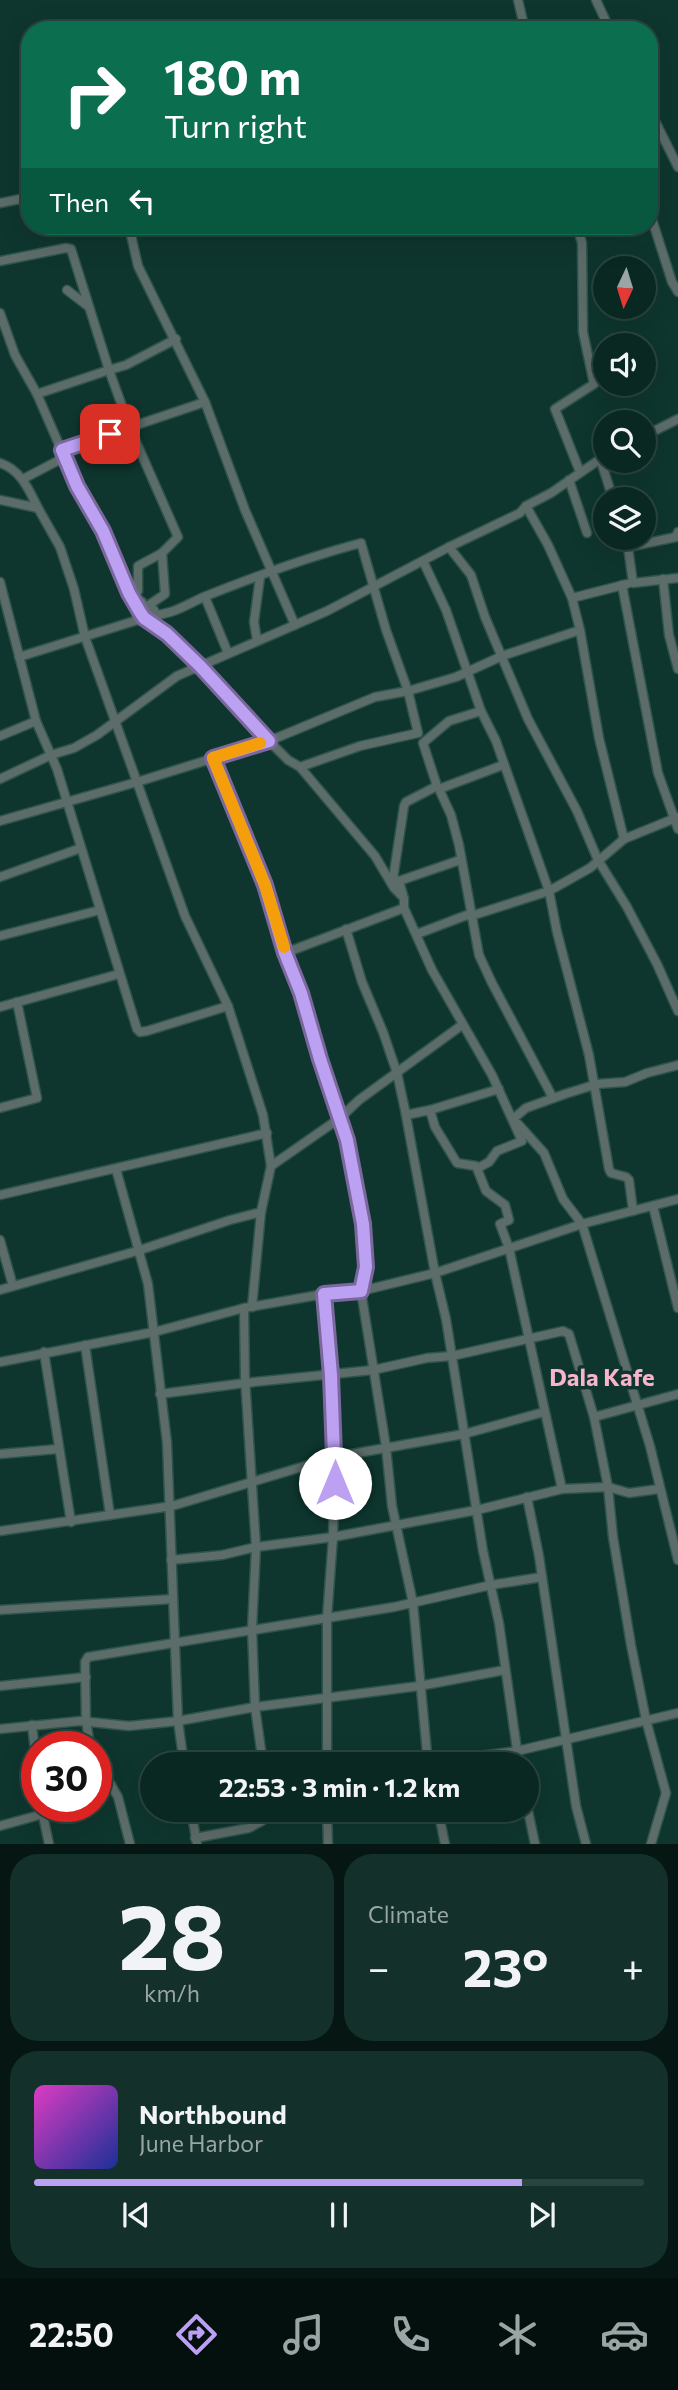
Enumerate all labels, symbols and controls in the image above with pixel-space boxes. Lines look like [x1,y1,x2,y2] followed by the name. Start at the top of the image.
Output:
[164,45,301,105] text: 180 m
[49,49,140,140] icon: right
[164,105,307,145] text: Turn right
[123,182,161,220] icon: left
[49,186,109,217] text: Then
[593,256,656,318] north arrow
[593,256,656,550] map controls
[593,333,656,396] button: sound
[80,404,140,464] pin
[593,410,656,473] button: search
[91,415,129,453] icon: arrive
[593,487,656,550] button: layers
[549,1362,655,1391] district label: Dala Kafe
[298,1446,372,1520] position arrow
[21,1731,112,1822] speed limit sign: 30
[219,1771,460,1802] text: 22:53 · 3 min · 1.2 km
[118,1877,226,1989] text: 28
[368,1900,449,1928] text: Climate
[463,1934,549,1998] text: 23°
[368,1943,390,1990] text: −
[622,1943,644,1990] text: +
[144,1979,200,2007] text: km/h
[139,2098,287,2129] text: Northbound
[139,2129,263,2157] text: June Harbor
[117,2196,155,2234] icon: previous
[320,2196,358,2234] icon: pause
[523,2196,561,2234] icon: next
[172,2310,221,2359] icon: directions
[279,2310,328,2359] icon: music
[386,2310,435,2359] icon: phone
[493,2310,542,2359] icon: climate
[600,2310,649,2359] icon: car
[29,2314,114,2354] text: 22:50

